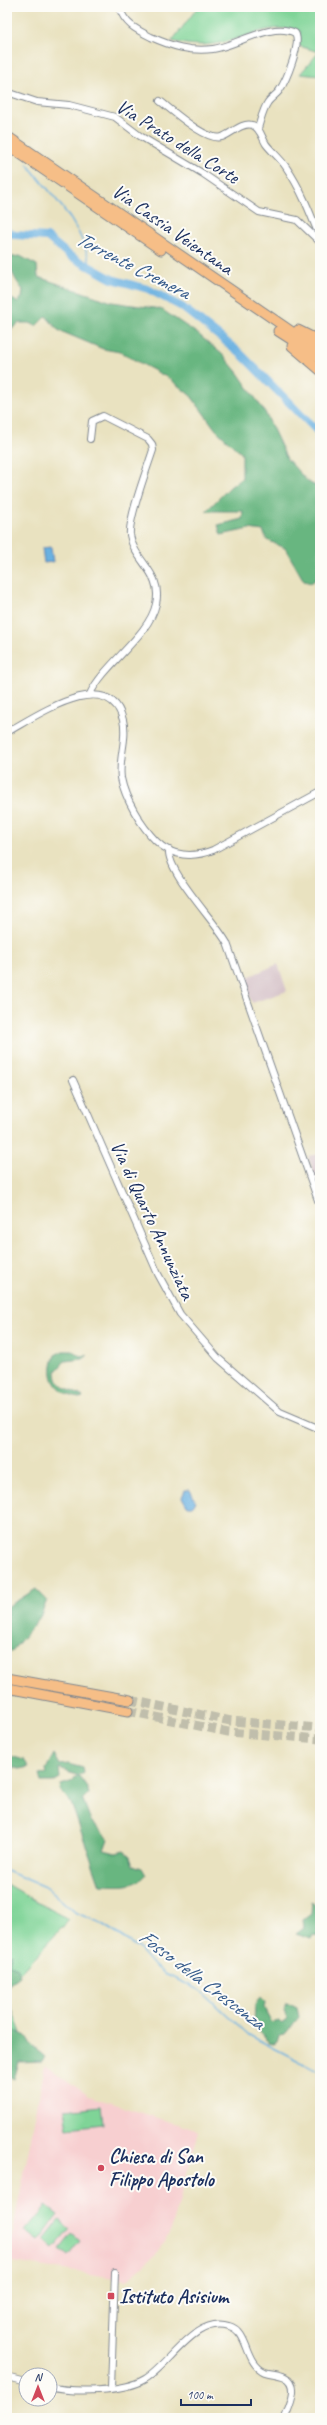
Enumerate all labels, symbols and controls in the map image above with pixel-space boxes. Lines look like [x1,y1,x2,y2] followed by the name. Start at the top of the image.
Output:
[112,94,245,190] street label: Via Prato della Corte
[107,178,239,281] street label: Via Cassia Veientana
[72,225,196,306] water label: Torrente Cremera
[105,1137,201,1305] street label: Via di Quarto Annunziata
[134,1923,271,2036] water label: Fosso della Crescenza
[109,2144,216,2192] place label: Chiesa di San Filippo Apostolo
[96,2163,106,2173] marker: Chiesa di San Filippo Apostolo
[119,2284,230,2309] place label: Istituto Asisium
[106,2291,116,2301] marker: Istituto Asisium
[18,2367,58,2407] north arrow
[35,2370,44,2384] text: N
[181,2381,251,2407] scale bar
[187,2387,214,2403] text: 100 m

